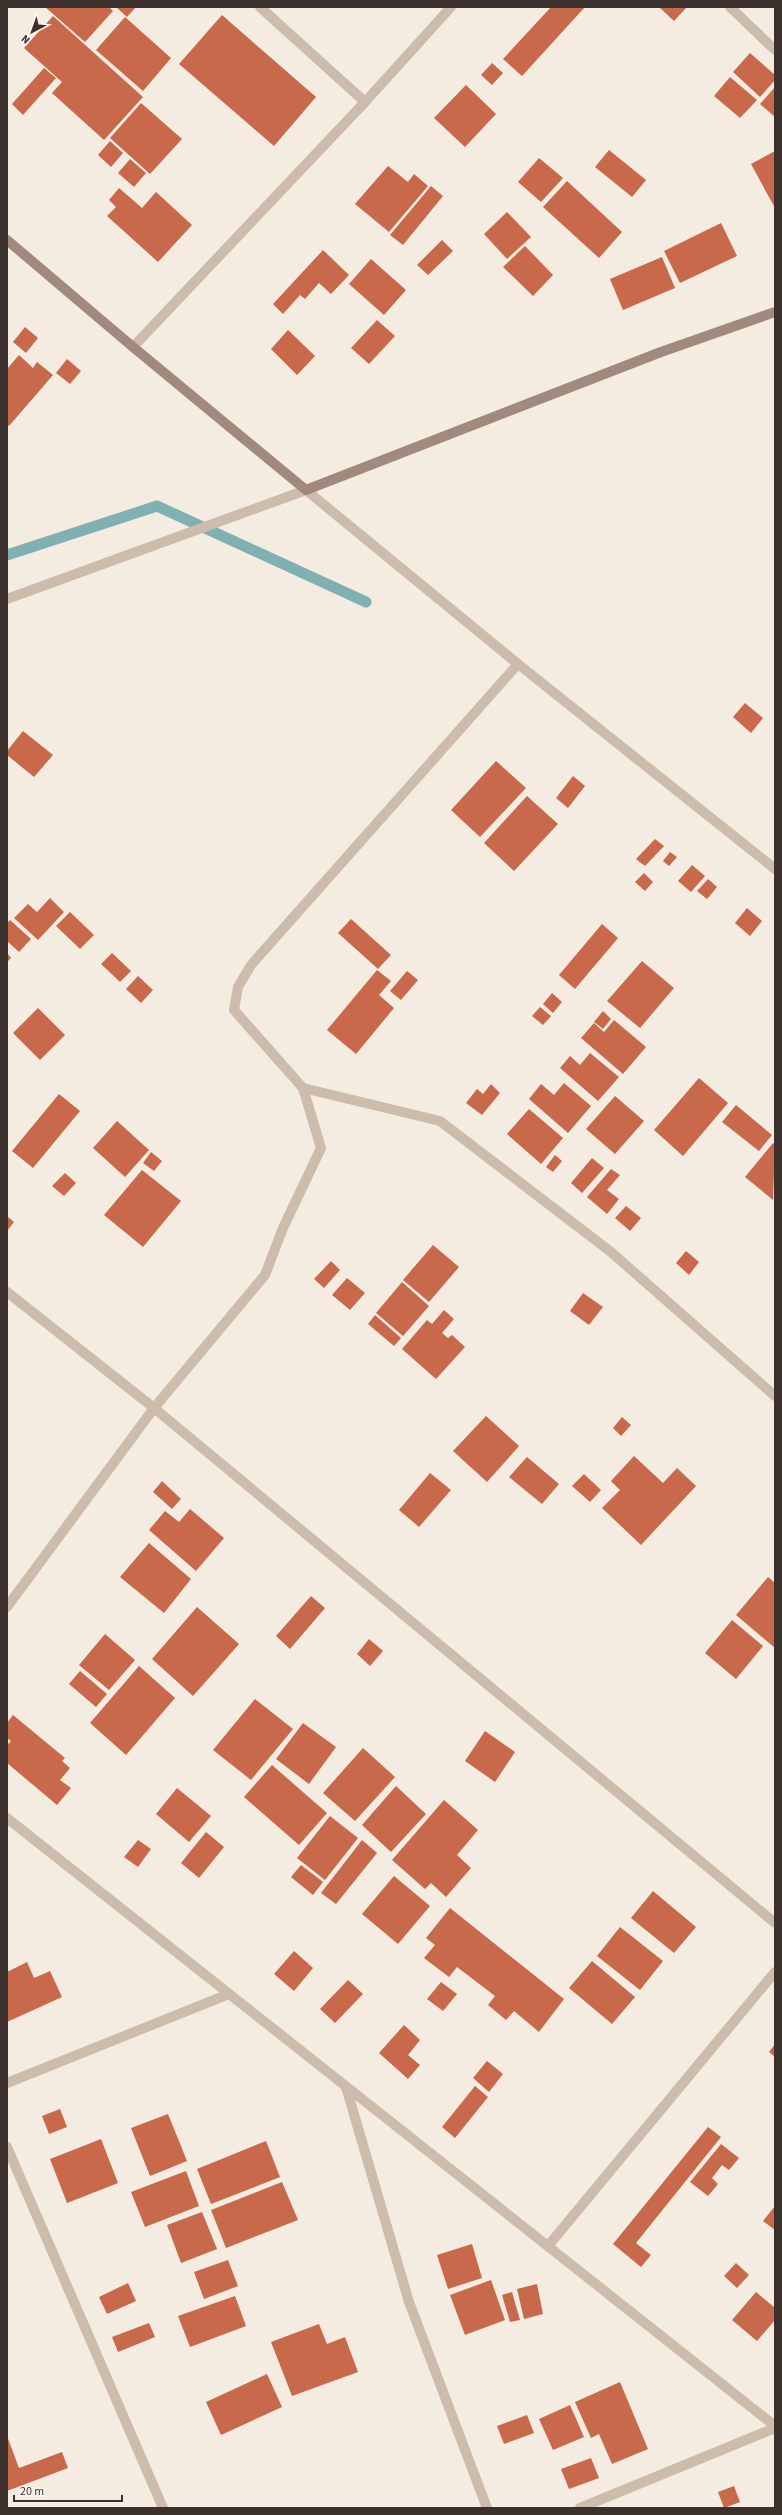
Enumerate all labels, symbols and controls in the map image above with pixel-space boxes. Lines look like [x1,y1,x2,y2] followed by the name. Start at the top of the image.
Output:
[12,12,52,52] north arrow
[18,31,33,47] text: N
[14,2477,122,2503] scale bar
[20,2483,44,2500] text: 20 m

